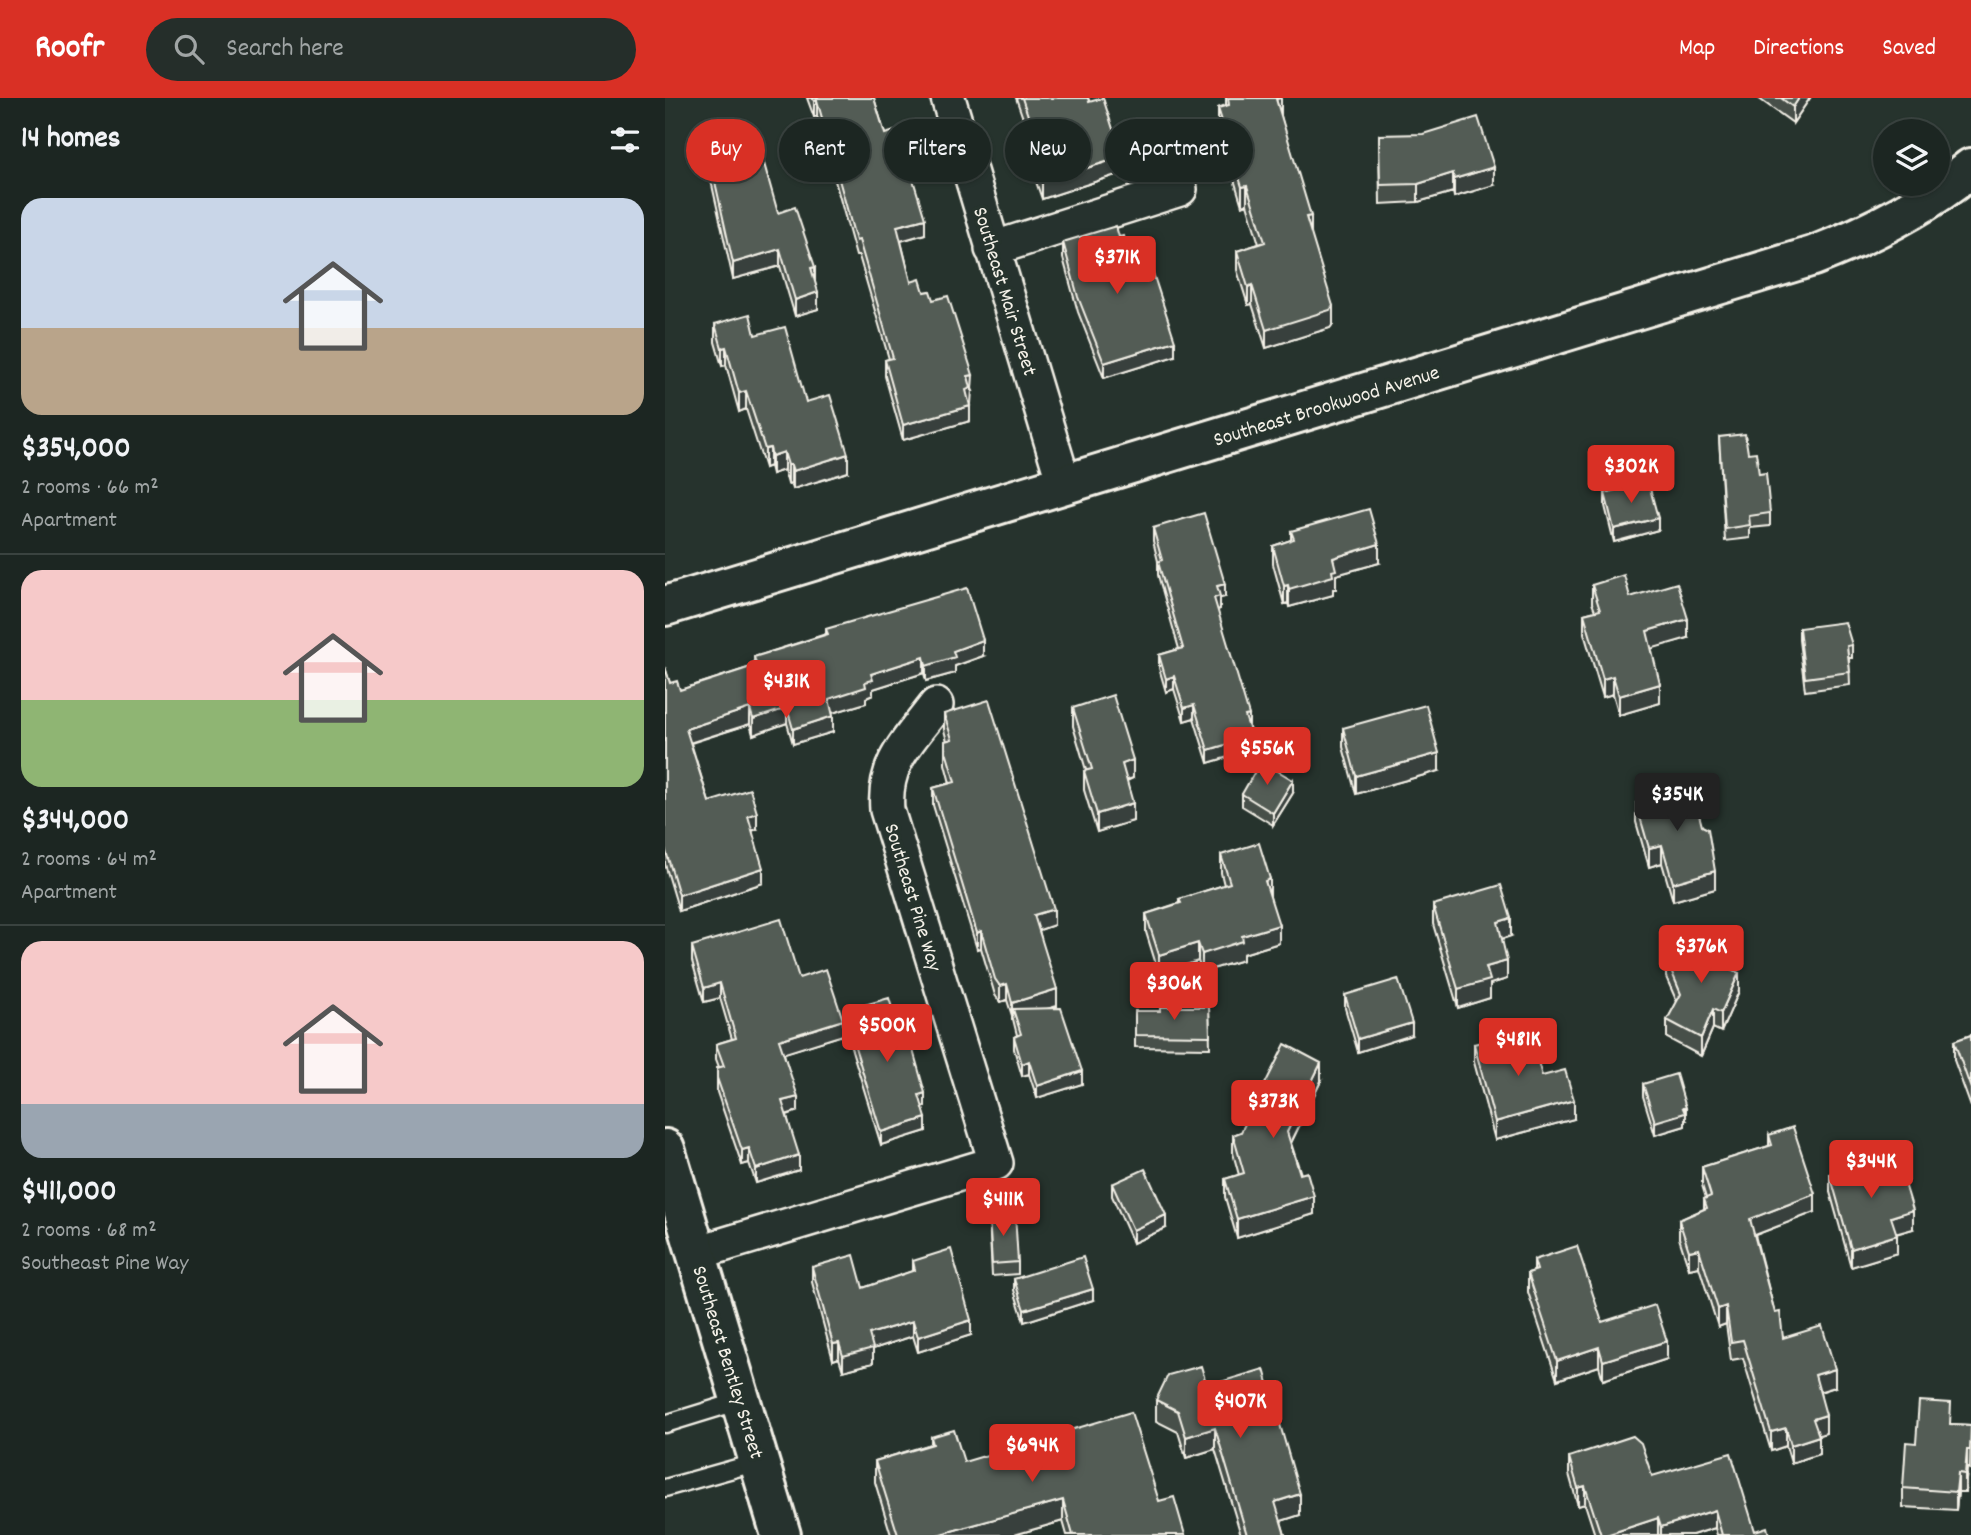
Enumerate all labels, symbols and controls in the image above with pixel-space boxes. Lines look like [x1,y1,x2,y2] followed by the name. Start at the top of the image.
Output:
[146,18,636,81] search box
[35,26,104,73] text: Roofr
[170,30,208,68] icon: search
[226,31,344,68] text: Search here
[1679,32,1715,66] text: Map
[1753,32,1844,66] text: Directions
[1882,32,1936,66] text: Saved
[21,119,120,162] text: 14 homes
[686,119,765,182] chip: Buy
[779,119,870,182] chip: Rent
[884,119,991,182] chip: Filters
[1005,119,1091,182] chip: New
[1105,119,1253,182] chip: Apartment
[1873,119,1950,196] map controls
[1873,119,1950,196] button: layers
[606,121,644,159] icon: filters
[963,204,1043,380] street label: Southeast Mair Street
[1068,236,1166,296] pin: $371K
[1094,242,1140,275] text: $371K
[270,243,396,369] icon: home
[1210,359,1444,457] street label: Southeast Brookwood Avenue
[21,429,131,472] text: $354,000
[1582,446,1680,505] pin: $302K
[1603,451,1659,484] text: $302K
[21,472,159,505] text: 2 rooms · 66 m²
[21,505,117,538] text: Apartment
[270,615,396,741] icon: home
[737,660,835,720] pin: $431K
[762,666,810,699] text: $431K
[1218,728,1316,787] pin: $556K
[1240,733,1294,766] text: $556K
[1628,774,1726,833] pin: $354K
[1651,779,1703,812] text: $354K
[21,801,129,844] text: $344,000
[874,820,948,976] street label: Southeast Pine Way
[21,844,157,877] text: 2 rooms · 64 m²
[21,877,117,910] text: Apartment
[1652,926,1750,985] pin: $376K
[1675,931,1727,964] text: $376K
[1125,962,1223,1022] pin: $306K
[1146,968,1202,1001] text: $306K
[270,986,396,1112] icon: home
[838,1004,936,1064] pin: $500K
[858,1010,916,1043] text: $500K
[1469,1018,1567,1078] pin: $481K
[1495,1024,1541,1057] text: $481K
[1224,1080,1322,1140] pin: $373K
[1247,1086,1299,1119] text: $373K
[1822,1140,1920,1200] pin: $344K
[1845,1146,1897,1179] text: $344K
[21,1172,117,1215] text: $411,000
[954,1178,1052,1238] pin: $411K
[982,1184,1024,1217] text: $411K
[21,1215,157,1248] text: 2 rooms · 68 m²
[21,1248,189,1281] text: Southeast Pine Way
[682,1263,770,1463] street label: Southeast Bentley Street
[1191,1380,1289,1440] pin: $407K
[1213,1386,1267,1419] text: $407K
[983,1424,1081,1484] pin: $694K
[1005,1430,1059,1463] text: $694K

